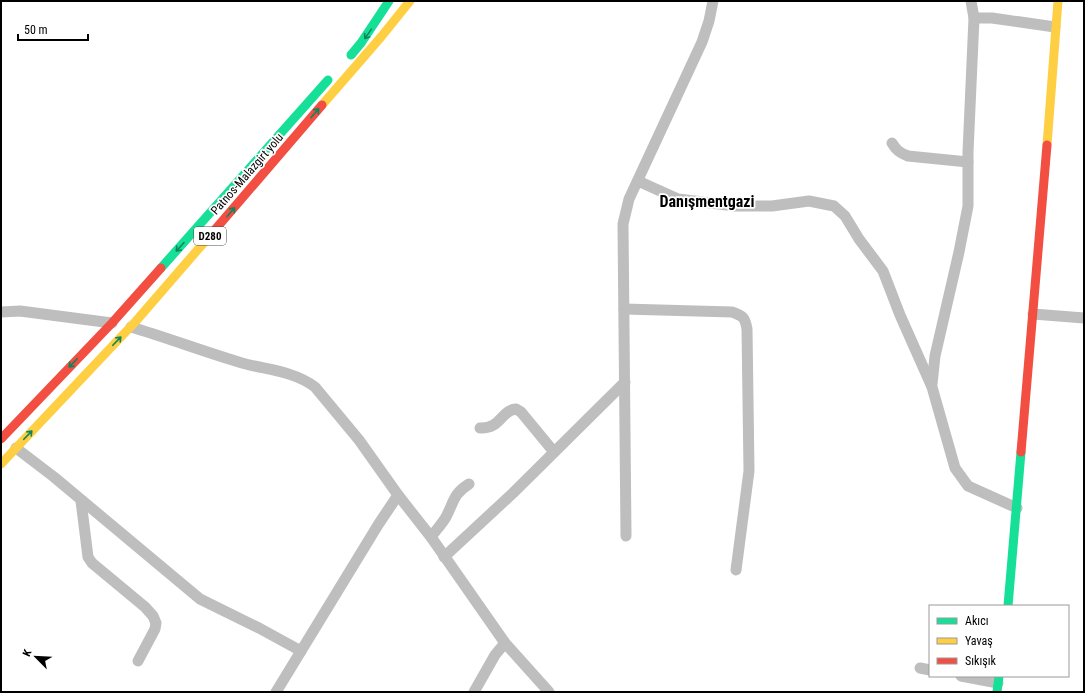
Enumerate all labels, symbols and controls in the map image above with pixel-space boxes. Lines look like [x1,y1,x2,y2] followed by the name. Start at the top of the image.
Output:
[18,16,88,42] scale bar
[24,23,48,37] text: 50 m
[364,28,372,39] one-way arrow
[311,108,320,118] one-way arrow
[208,130,286,217] street label: Patnos-Malazgirt yolu
[659,192,755,211] district label: Danışmentgazi
[226,206,235,217] one-way arrow
[194,227,226,245] road number: D280
[176,241,185,251] one-way arrow
[113,336,122,346] one-way arrow
[69,358,78,368] one-way arrow
[23,430,33,440] one-way arrow
[929,605,1069,677] legend
[965,614,989,628] text: Akıcı
[965,634,993,648] text: Yavaş
[16,637,56,677] north arrow
[20,647,35,659] text: K
[965,654,997,668] text: Sıkışık

